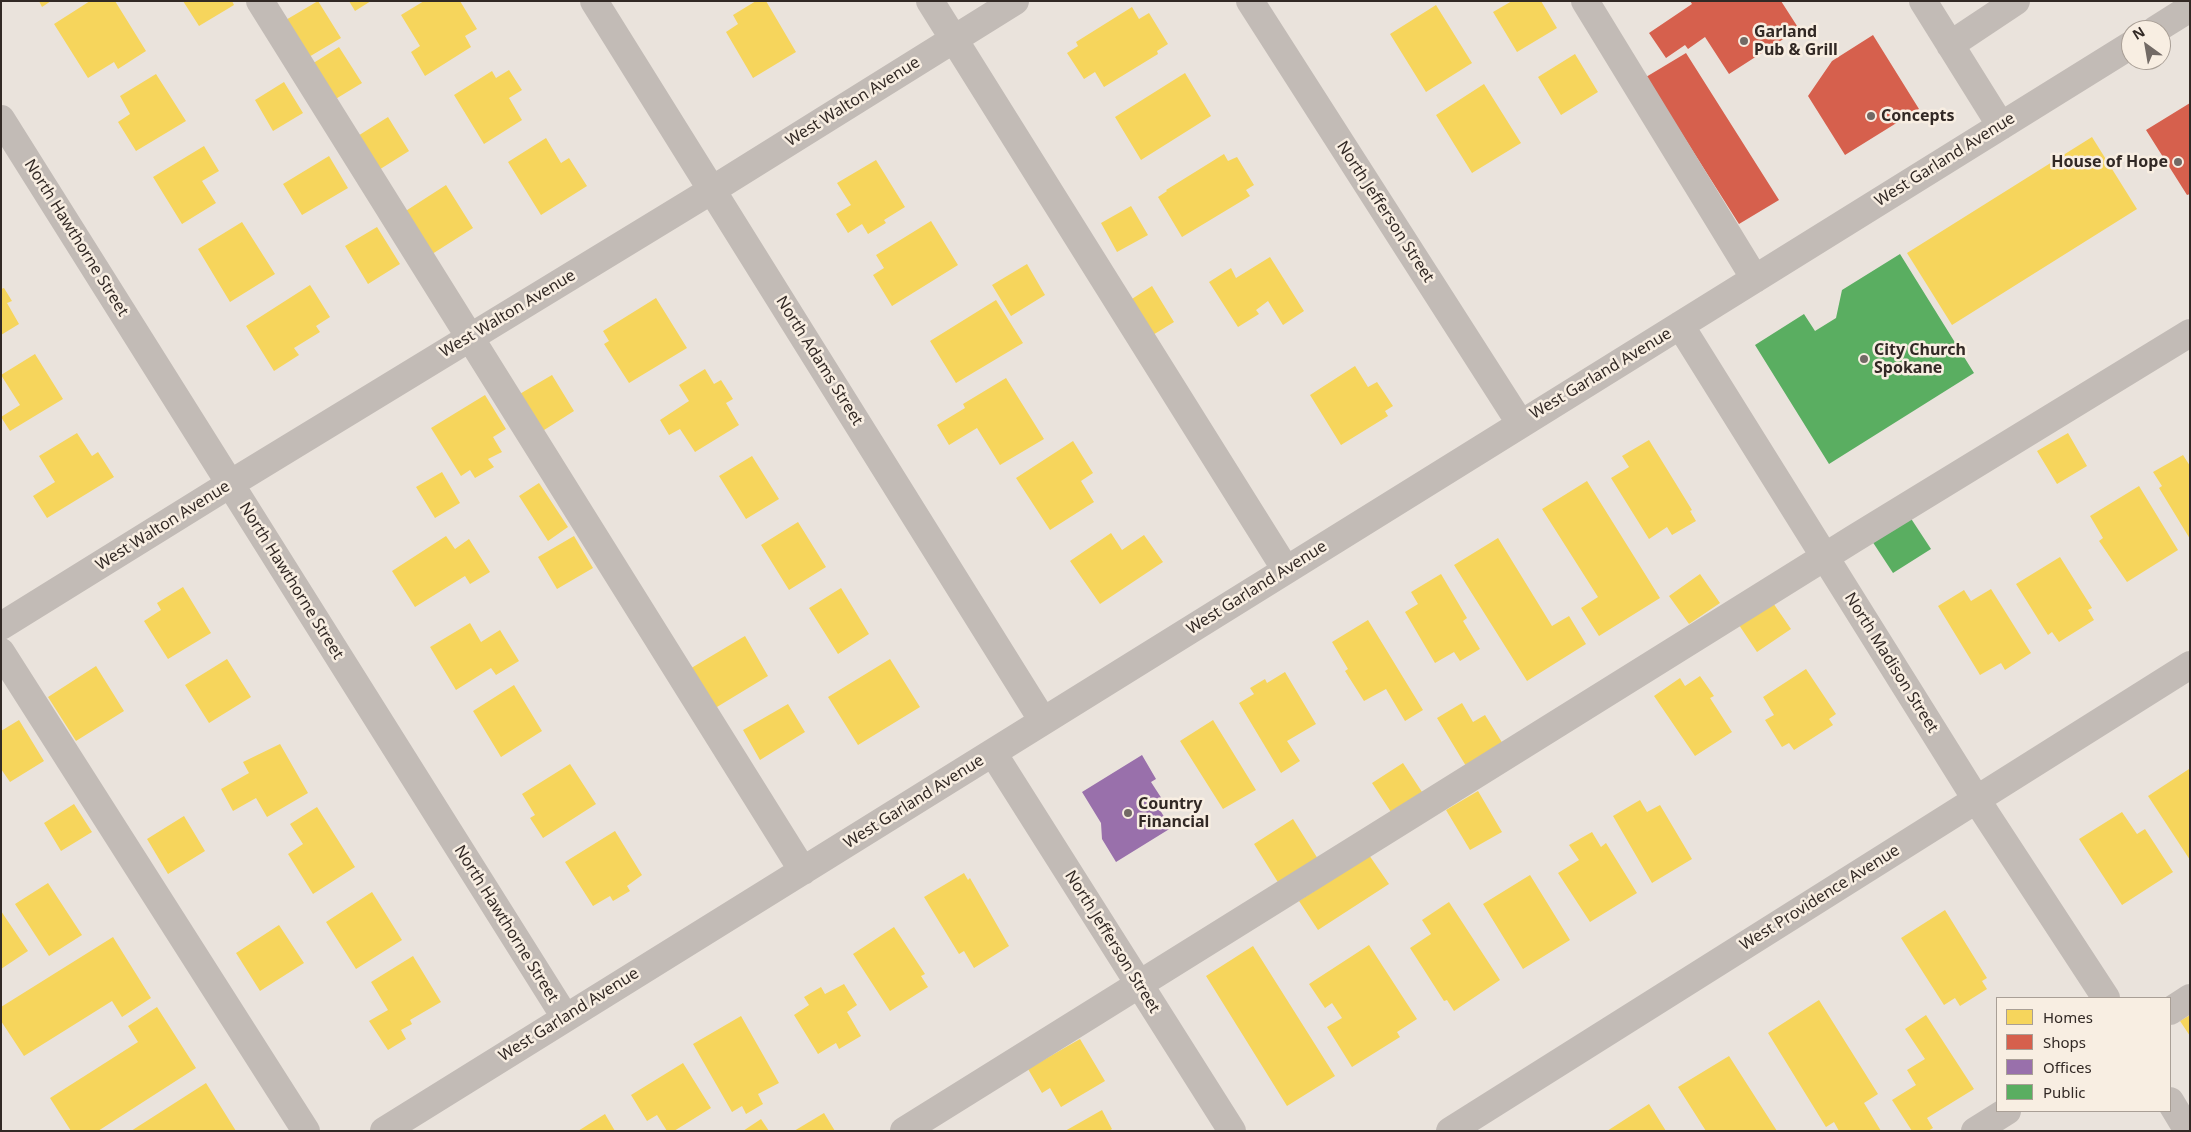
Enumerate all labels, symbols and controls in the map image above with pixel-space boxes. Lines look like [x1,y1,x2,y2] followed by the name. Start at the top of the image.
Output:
[2121,20,2171,70] north arrow
[1754,22,1838,60] place label: Garland Pub & Grill
[2128,22,2148,44] text: N
[1738,35,1750,47] marker: Garland Pub & Grill
[782,53,924,151] street label: West Walton Avenue
[1881,106,1955,126] place label: Concepts
[1871,109,2019,211] street label: West Garland Avenue
[1865,110,1877,122] marker: Concepts
[1332,138,1438,286] street label: North Jefferson Street
[2051,152,2168,172] place label: House of Hope
[20,156,132,320] street label: North Hawthorne Street
[2172,156,2184,168] marker: House of Hope
[437,266,579,362] street label: West Walton Avenue
[771,293,867,429] street label: North Adams Street
[1527,324,1675,424] street label: West Garland Avenue
[1874,340,1966,378] place label: City Church Spokane
[1858,353,1870,365] marker: City Church Spokane
[92,477,234,575] street label: West Walton Avenue
[235,499,347,663] street label: North Hawthorne Street
[1183,537,1331,639] street label: West Garland Avenue
[1840,589,1942,737] street label: North Madison Street
[840,751,988,853] street label: West Garland Avenue
[1138,794,1209,832] place label: Country Financial
[1122,807,1134,819] marker: Country Financial
[1737,841,1903,955] street label: West Providence Avenue
[450,842,562,1006] street label: North Hawthorne Street
[1060,867,1164,1017] street label: North Jefferson Street
[495,964,643,1066] street label: West Garland Avenue
[1996,997,2171,1112] legend
[2043,1007,2093,1027] text: Homes
[2043,1032,2086,1052] text: Shops
[2043,1057,2092,1077] text: Offices
[2043,1082,2086,1102] text: Public

